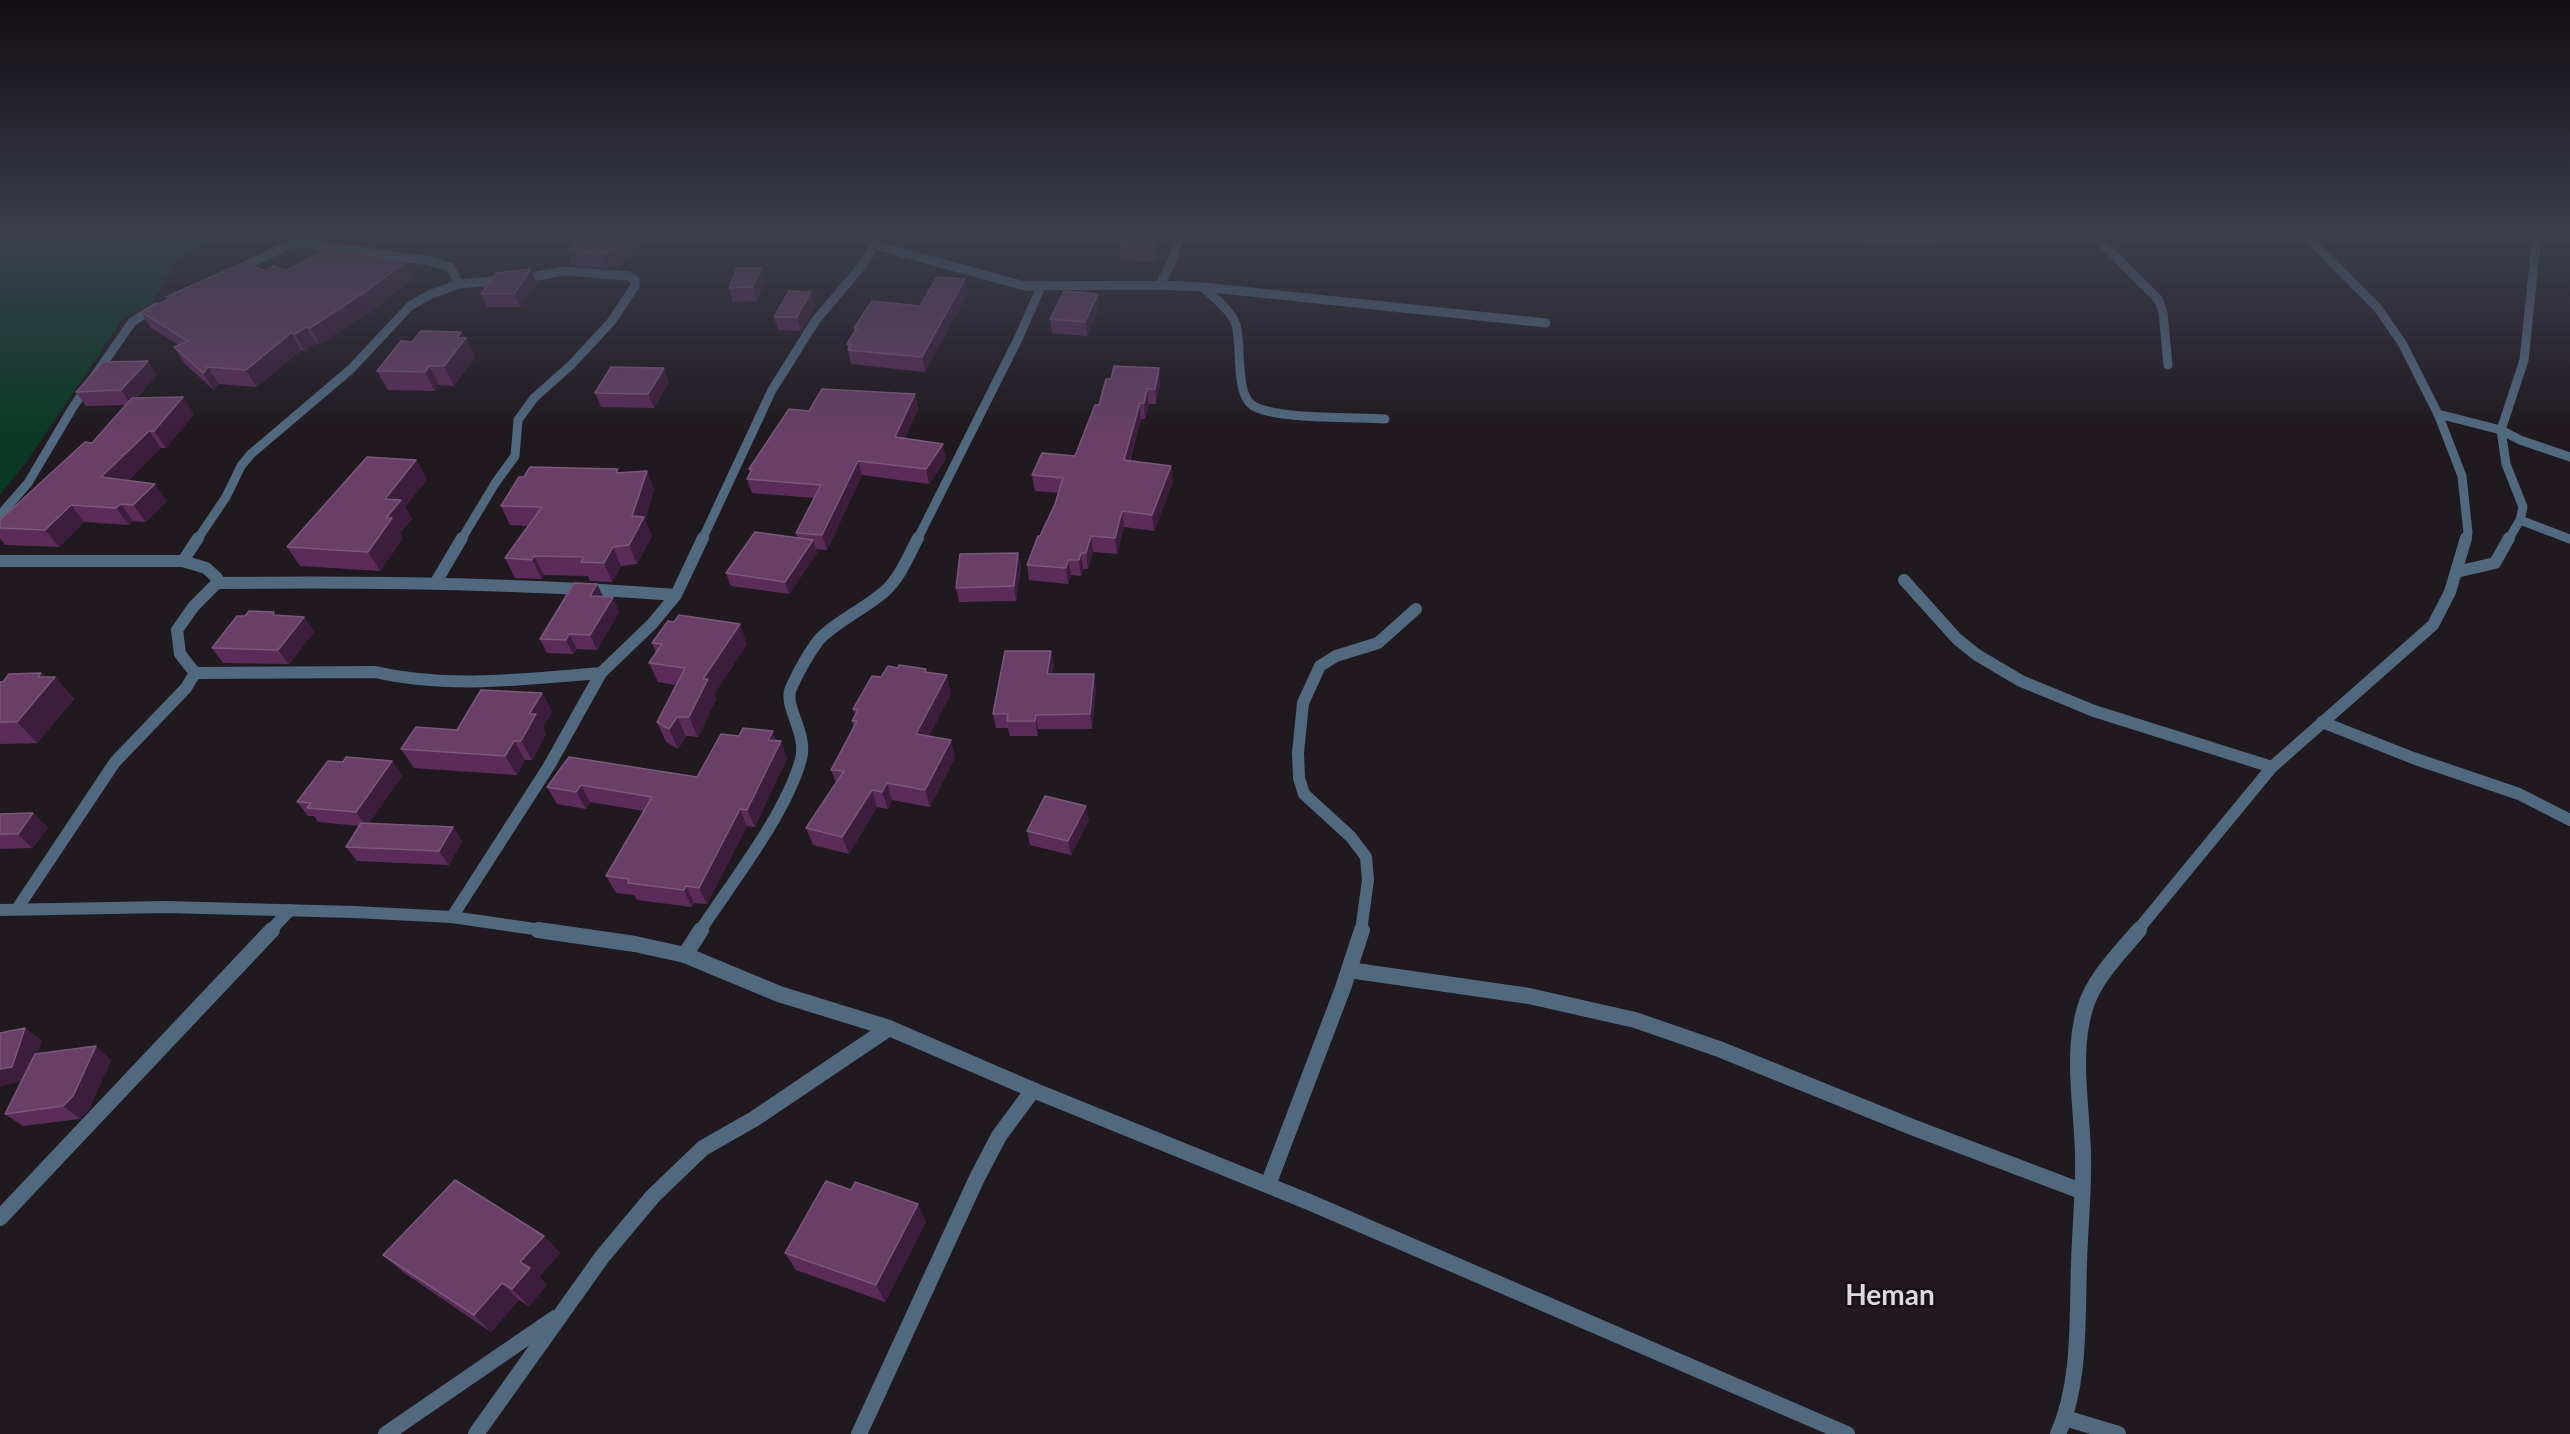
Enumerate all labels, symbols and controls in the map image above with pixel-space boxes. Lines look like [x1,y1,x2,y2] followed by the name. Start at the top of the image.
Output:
[1845,1279,1935,1313] district label: Heman

